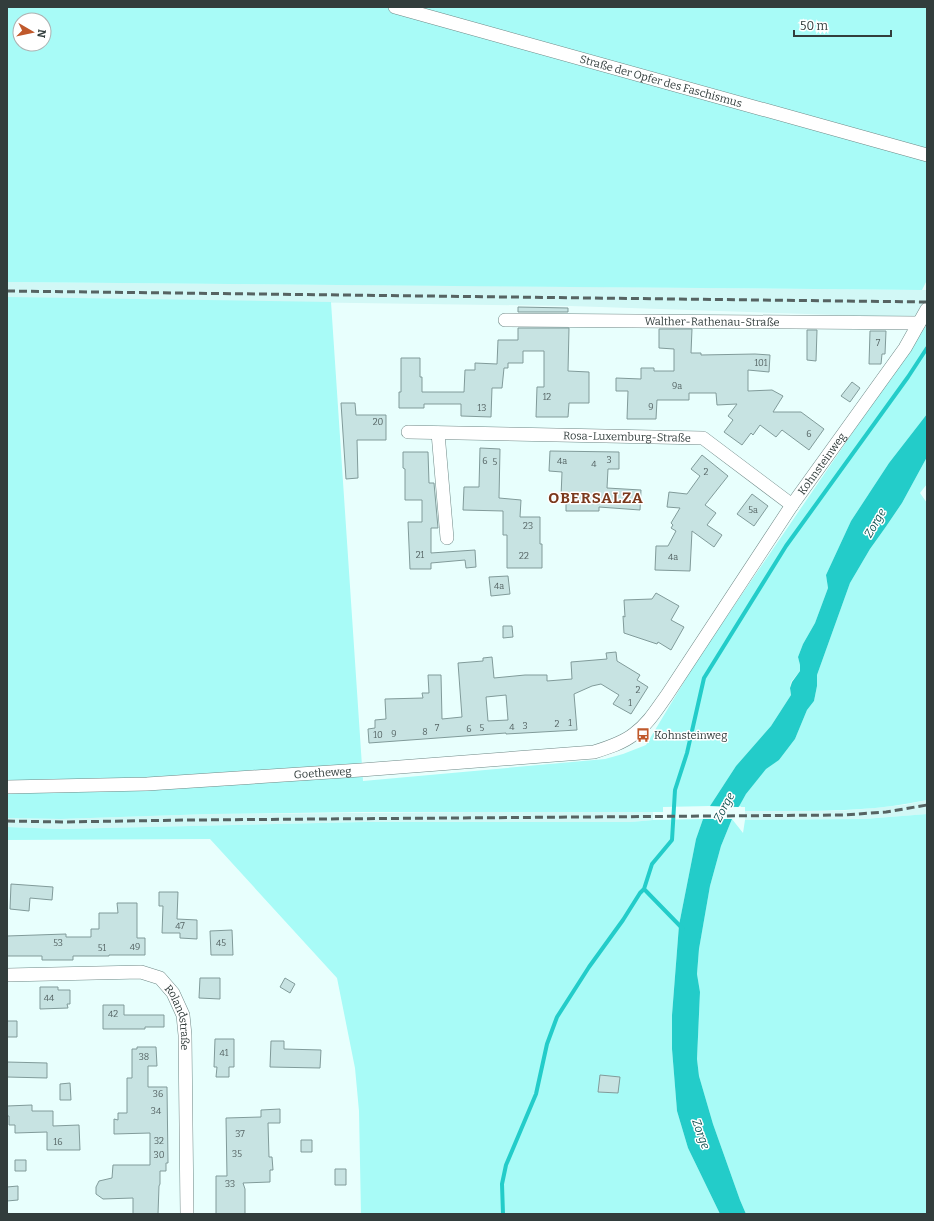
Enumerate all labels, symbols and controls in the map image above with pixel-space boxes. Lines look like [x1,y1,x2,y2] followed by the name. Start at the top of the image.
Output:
[12,12,52,52] north arrow
[794,12,891,38] scale bar
[800,19,829,33] text: 50 m
[34,28,48,39] text: N
[578,53,743,110] street label: Straße der Opfer des Faschismus
[644,315,780,329] street label: Walther-Rathenau-Straße
[876,338,881,348] house number: 7
[754,358,768,368] house number: 101
[672,381,682,391] house number: 9a
[543,392,551,402] house number: 12
[648,402,654,412] house number: 9
[478,403,486,413] house number: 13
[373,417,384,427] house number: 20
[563,429,691,445] street label: Rosa-Luxemburg-Straße
[806,429,812,439] house number: 6
[795,430,849,498] street label: Kohnsteinweg
[606,455,612,465] house number: 3
[482,456,488,466] house number: 6
[557,456,567,466] house number: 4a
[493,457,498,467] house number: 5
[591,459,597,469] house number: 4
[704,467,709,477] house number: 2
[548,489,644,507] district label: OBERSALZA
[748,505,758,515] house number: 5a
[861,506,889,540] water label: Zorge
[523,521,533,531] house number: 23
[416,550,425,560] house number: 21
[519,551,529,561] house number: 22
[668,552,678,562] house number: 4a
[494,581,504,591] house number: 4a
[636,685,641,695] house number: 2
[628,698,632,708] house number: 1
[568,718,572,728] house number: 1
[555,719,560,729] house number: 2
[522,721,528,731] house number: 3
[509,722,515,732] house number: 4
[435,723,440,733] house number: 7
[480,723,485,733] house number: 5
[466,724,472,734] house number: 6
[422,727,428,737] house number: 8
[635,727,651,743] bus stop icon: Kohnsteinweg
[391,729,397,739] house number: 9
[654,729,727,742] place label: Kohnsteinweg
[373,730,383,740] house number: 10
[293,765,352,781] street label: Goetheweg
[710,790,738,824] water label: Zorge
[175,921,185,931] house number: 47
[53,938,63,948] house number: 53
[216,938,226,948] house number: 45
[130,942,140,952] house number: 49
[98,943,107,953] house number: 51
[162,982,191,1050] street label: Rolandstraße
[44,993,55,1003] house number: 44
[108,1009,118,1019] house number: 42
[220,1048,229,1058] house number: 41
[139,1052,149,1062] house number: 38
[153,1089,163,1099] house number: 36
[151,1106,162,1116] house number: 34
[689,1117,713,1151] water label: Zorge
[235,1129,245,1139] house number: 37
[154,1136,164,1146] house number: 32
[54,1137,62,1147] house number: 16
[232,1149,242,1159] house number: 35
[154,1150,165,1160] house number: 30
[225,1179,235,1189] house number: 33

